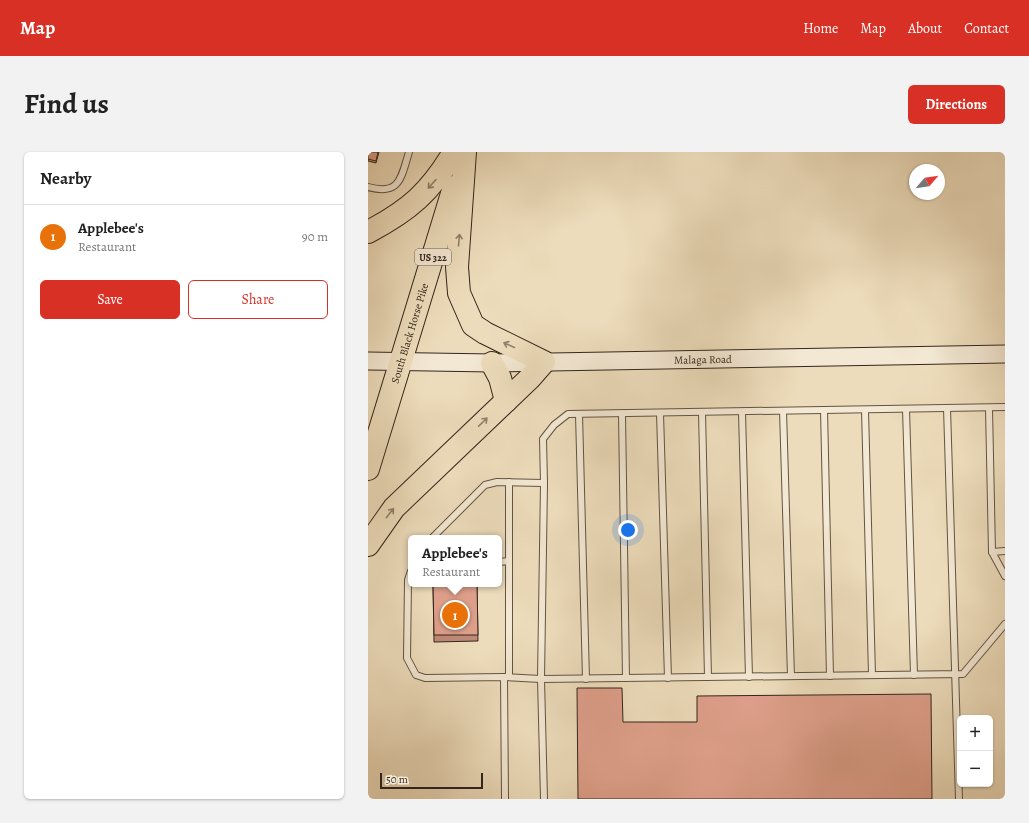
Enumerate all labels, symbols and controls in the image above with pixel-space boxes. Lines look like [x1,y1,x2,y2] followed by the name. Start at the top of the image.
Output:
[20,15,55,41] text: Map
[803,19,838,38] text: Home
[860,19,886,38] text: Map
[908,19,942,38] text: About
[964,19,1009,38] text: Contact
[24,85,109,123] text: Find us
[908,85,1005,124] button: Directions
[909,164,945,200] north arrow
[40,167,91,190] text: Nearby
[427,179,437,189] one-way arrow
[78,218,144,238] text: Applebee's
[51,228,55,245] text: 1
[302,228,328,245] text: 90 m
[456,234,463,247] one-way arrow
[78,238,136,255] text: Restaurant
[415,249,451,265] road number: US 322
[40,280,180,319] button: Save
[188,280,328,319] button: Share
[388,281,432,385] street label: South Black Horse Pike
[504,341,516,348] one-way arrow
[674,352,732,368] street label: Malaga Road
[478,417,488,427] one-way arrow
[386,507,394,518] one-way arrow
[618,520,638,540] your location
[408,535,502,587] popup
[422,543,488,563] text: Applebee's
[422,563,480,580] text: Restaurant
[442,600,468,630] pin: 1
[957,715,993,787] map controls
[957,715,993,751] button: +
[957,751,993,787] button: −
[380,771,483,790] scale bar
[386,772,408,787] text: 50 m

